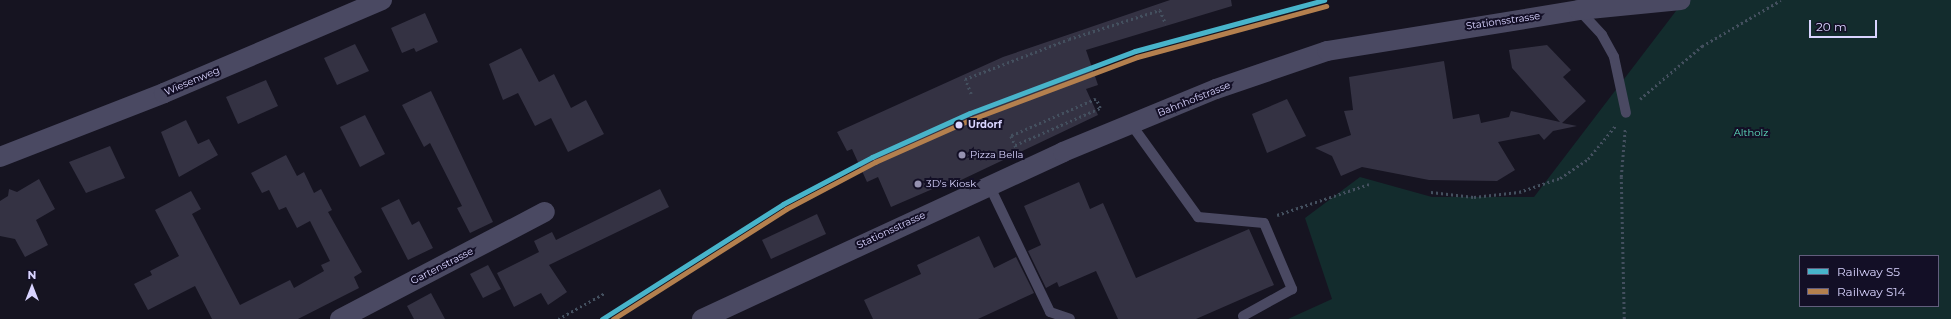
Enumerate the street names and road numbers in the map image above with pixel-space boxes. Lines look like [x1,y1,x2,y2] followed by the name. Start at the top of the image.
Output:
[1465,10,1541,32] street label: Stationsstrasse
[163,64,221,98] street label: Wiesenweg
[1156,79,1232,119] street label: Bahnhofstrasse
[855,209,927,251] street label: Stationsstrasse
[409,245,475,287] street label: Gartenstrasse

